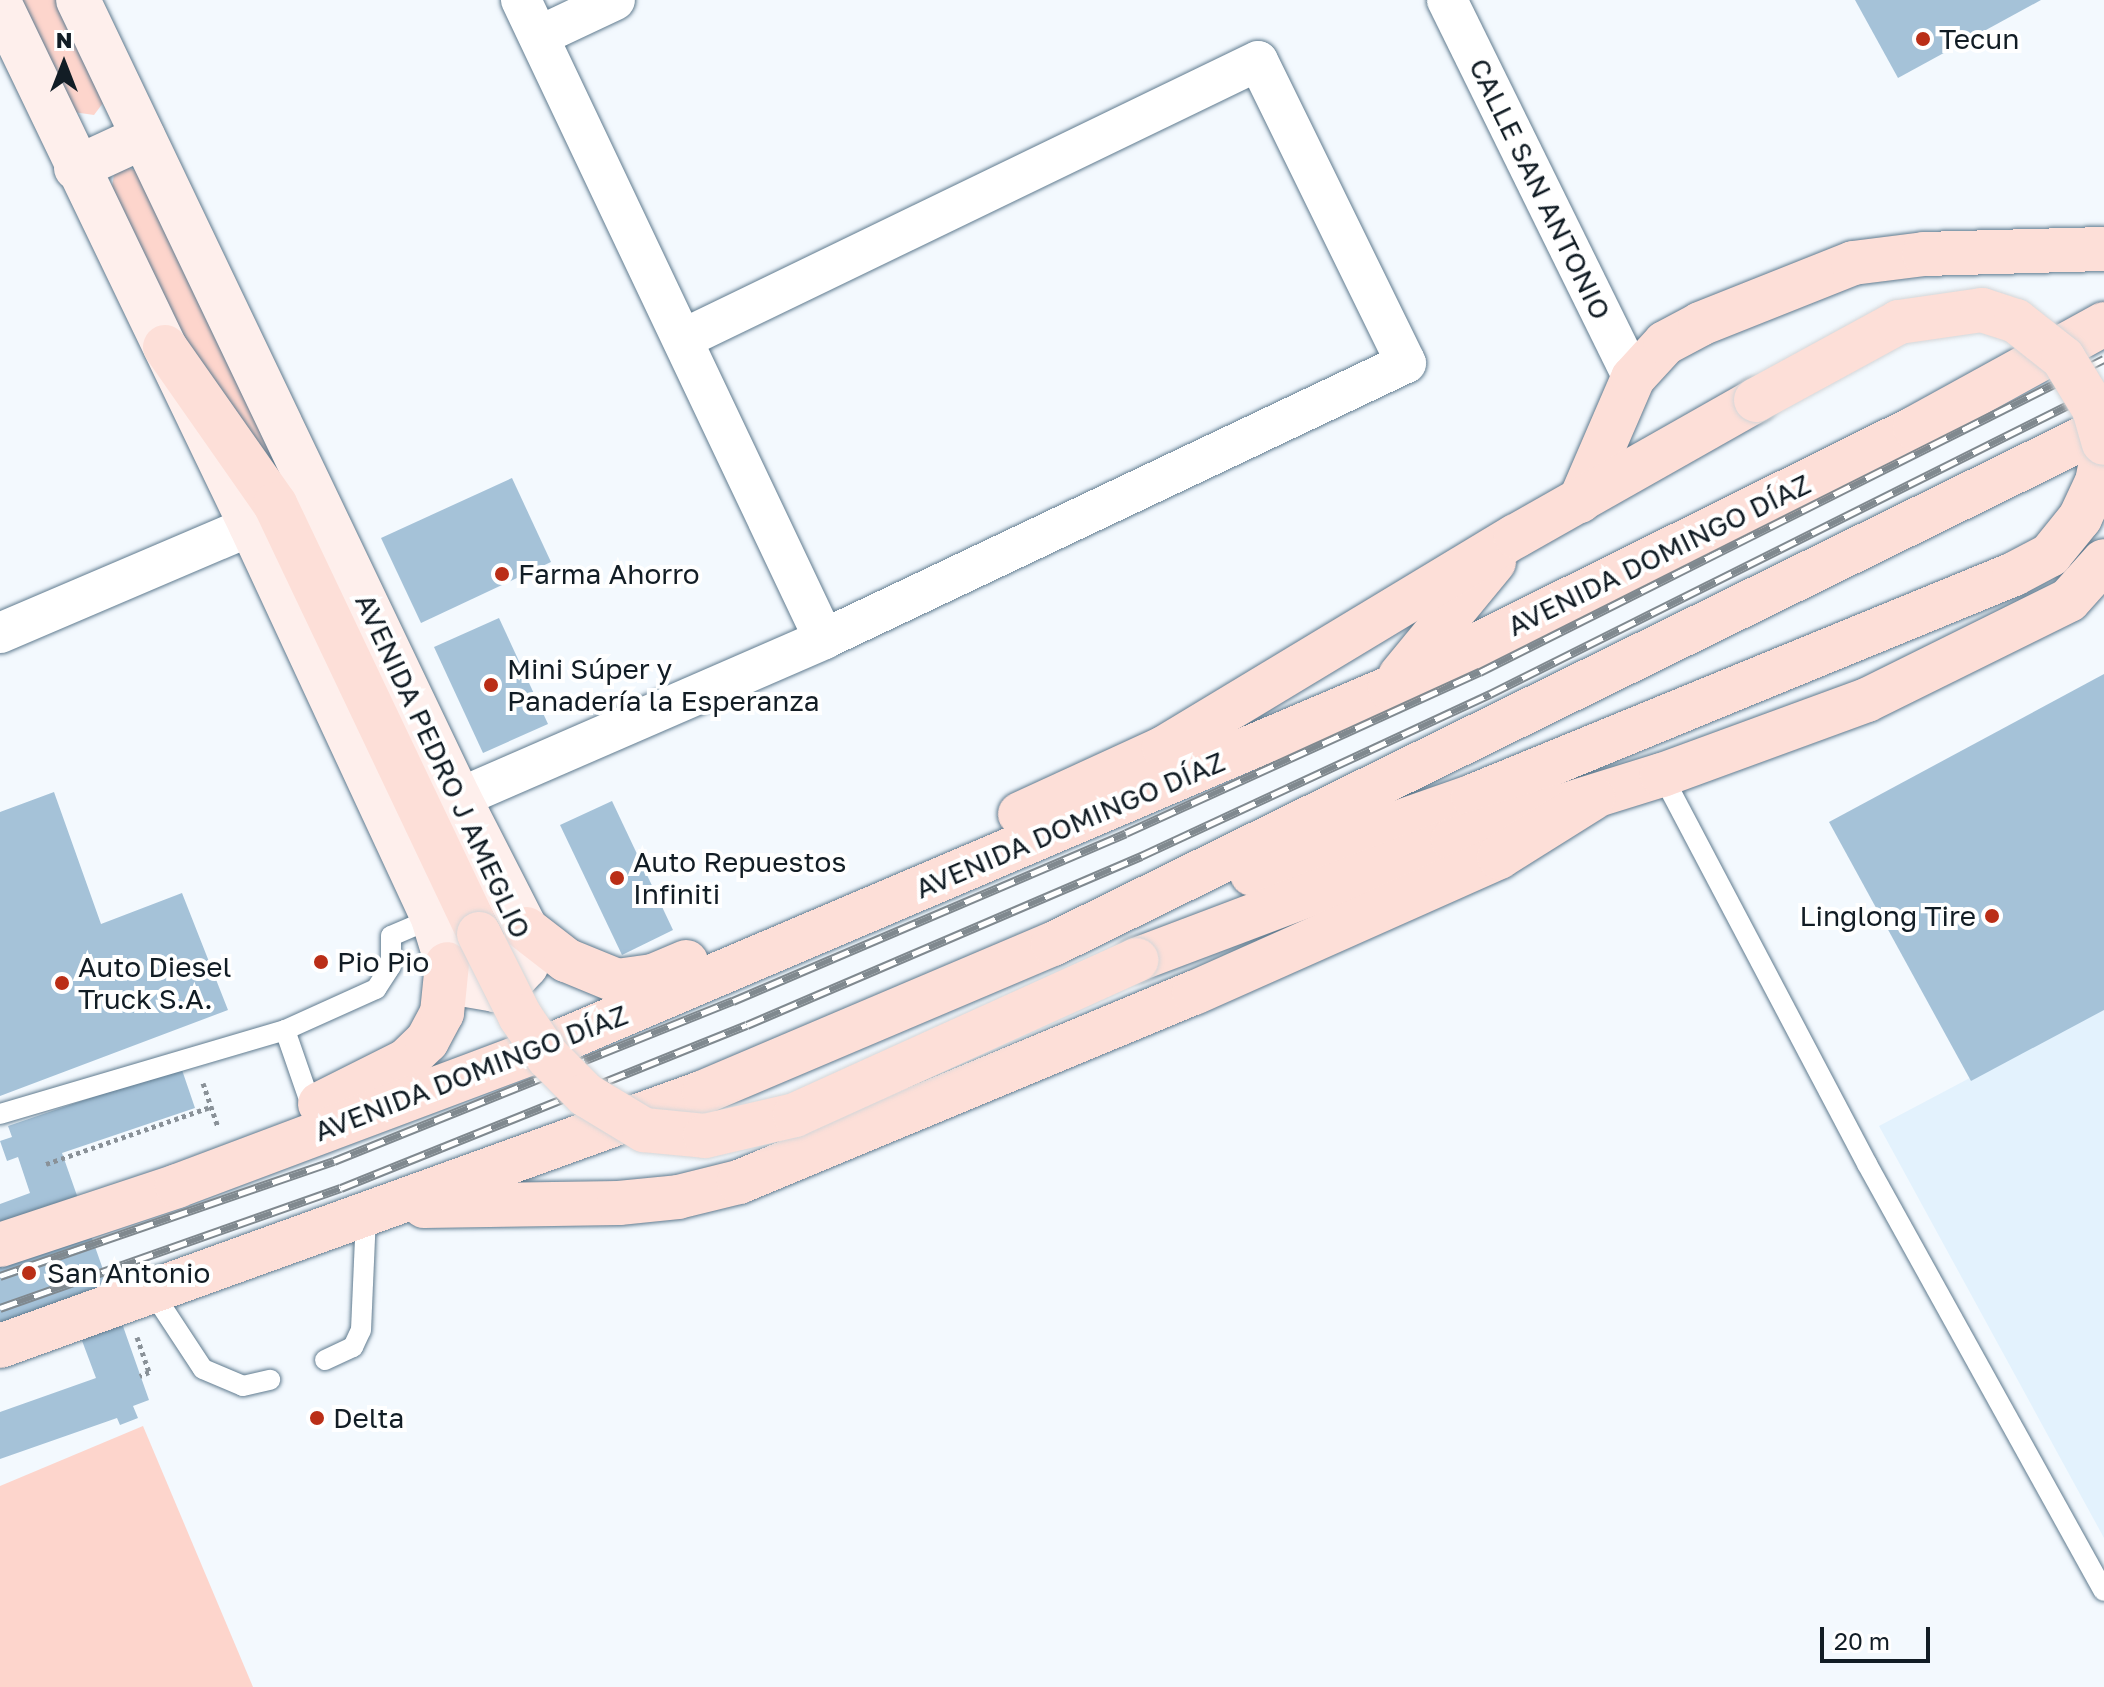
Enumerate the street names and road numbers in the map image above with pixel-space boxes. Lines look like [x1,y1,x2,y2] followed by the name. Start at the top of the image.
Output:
[1462,53,1618,325] street label: CALLE SAN ANTONIO
[1502,467,1816,643] street label: AVENIDA DOMINGO DÍAZ
[348,588,538,944] street label: AVENIDA PEDRO J AMEGLIO
[910,745,1230,905] street label: AVENIDA DOMINGO DÍAZ
[310,998,632,1148] street label: AVENIDA DOMINGO DÍAZ

